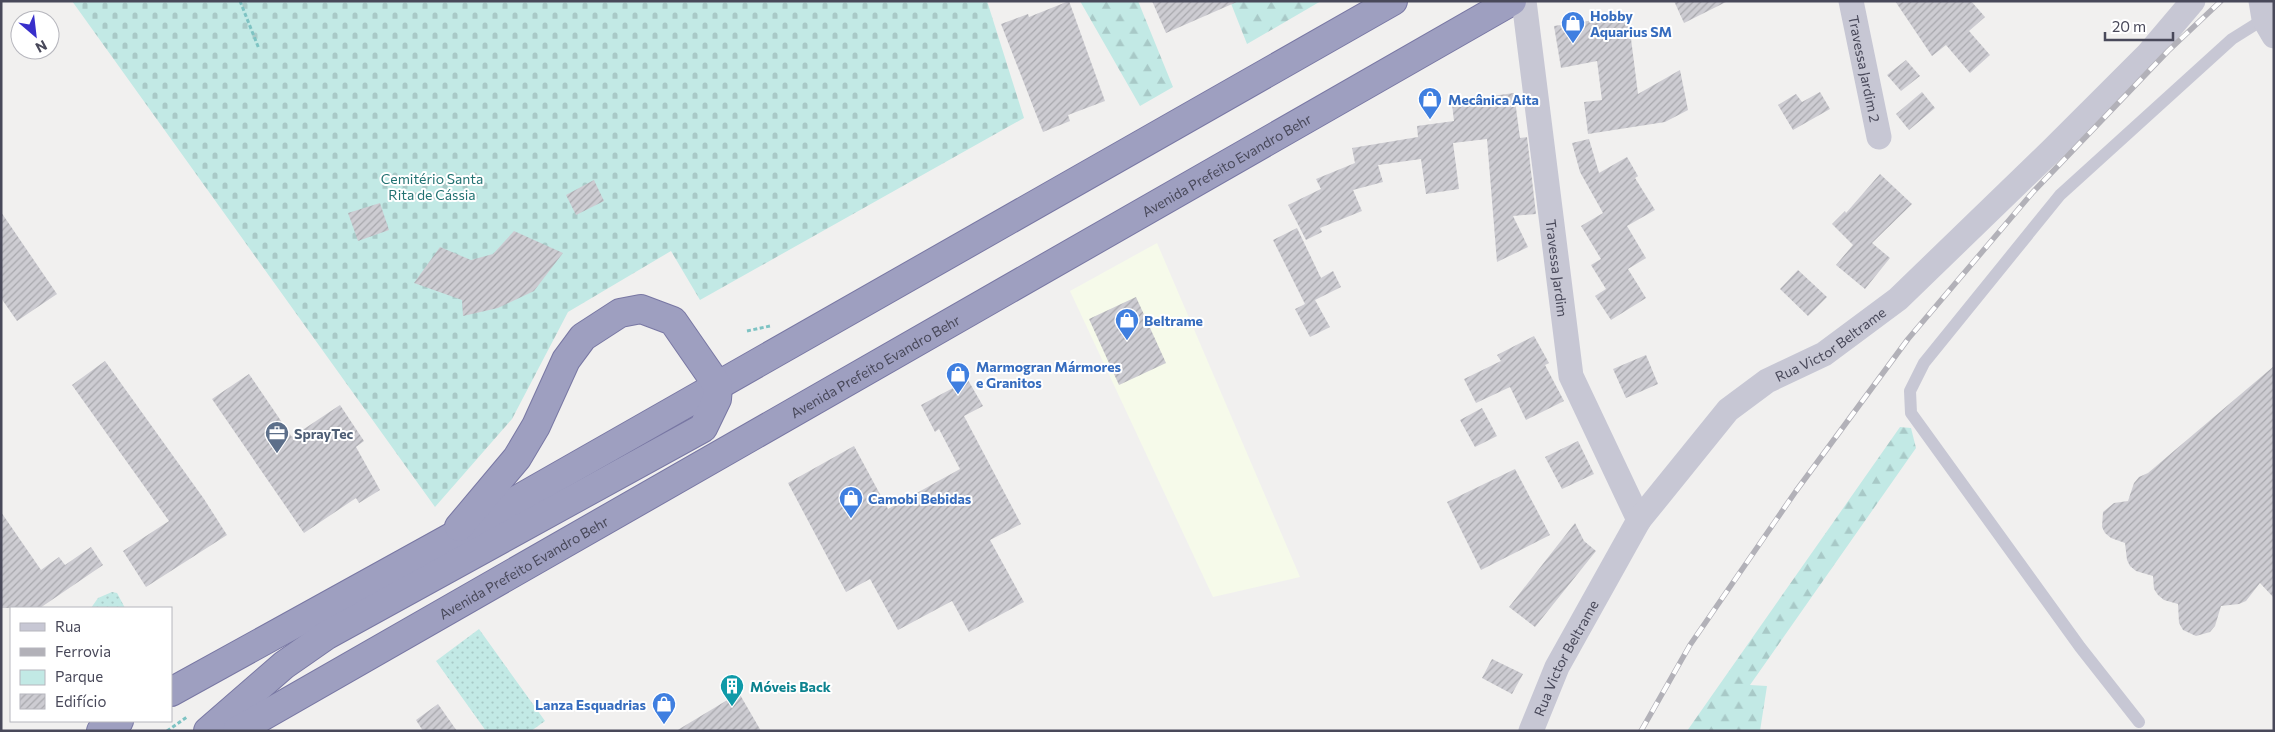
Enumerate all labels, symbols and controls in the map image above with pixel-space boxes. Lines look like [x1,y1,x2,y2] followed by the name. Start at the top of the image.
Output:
[1590,7,1672,40] place label: Hobby Aquarius SM
[10,10,60,60] north arrow
[1560,10,1586,44] shop icon: Hobby Aquarius SM
[2105,10,2172,42] scale bar
[1846,14,1884,124] street label: Travessa Jardim 2
[2112,17,2146,35] text: 20 m
[33,37,50,57] text: N
[1417,86,1443,120] shop icon: Mecânica Aita
[1448,91,1539,108] place label: Mecânica Aita
[1139,109,1314,220] street label: Avenida Prefeito Evandro Behr
[381,170,483,203] park label: Cemitério Santa Rita de Cássia
[1543,218,1572,318] street label: Travessa Jardim
[1772,303,1889,385] street label: Rua Victor Beltrame
[1114,307,1140,341] shop icon: Beltrame
[787,310,963,421] street label: Avenida Prefeito Evandro Behr
[1144,312,1203,329] place label: Beltrame
[976,358,1122,391] place label: Marmogran Mármores e Granitos
[945,361,971,395] shop icon: Marmogran Mármores e Granitos
[264,420,290,454] office icon: SprayTec
[294,425,354,442] place label: SprayTec
[838,485,864,519] shop icon: Camobi Bebidas
[868,490,972,507] place label: Camobi Bebidas
[436,512,612,622] street label: Avenida Prefeito Evandro Behr
[1530,597,1601,718] street label: Rua Victor Beltrame
[10,607,172,722] legend
[55,617,81,635] text: Rua
[55,642,111,660] text: Ferrovia
[55,667,103,685] text: Parque
[719,673,745,707] building icon: Móveis Back
[750,678,831,695] place label: Móveis Back
[651,691,677,725] shop icon: Lanza Esquadrias
[55,692,106,710] text: Edifício
[535,696,646,713] place label: Lanza Esquadrias

